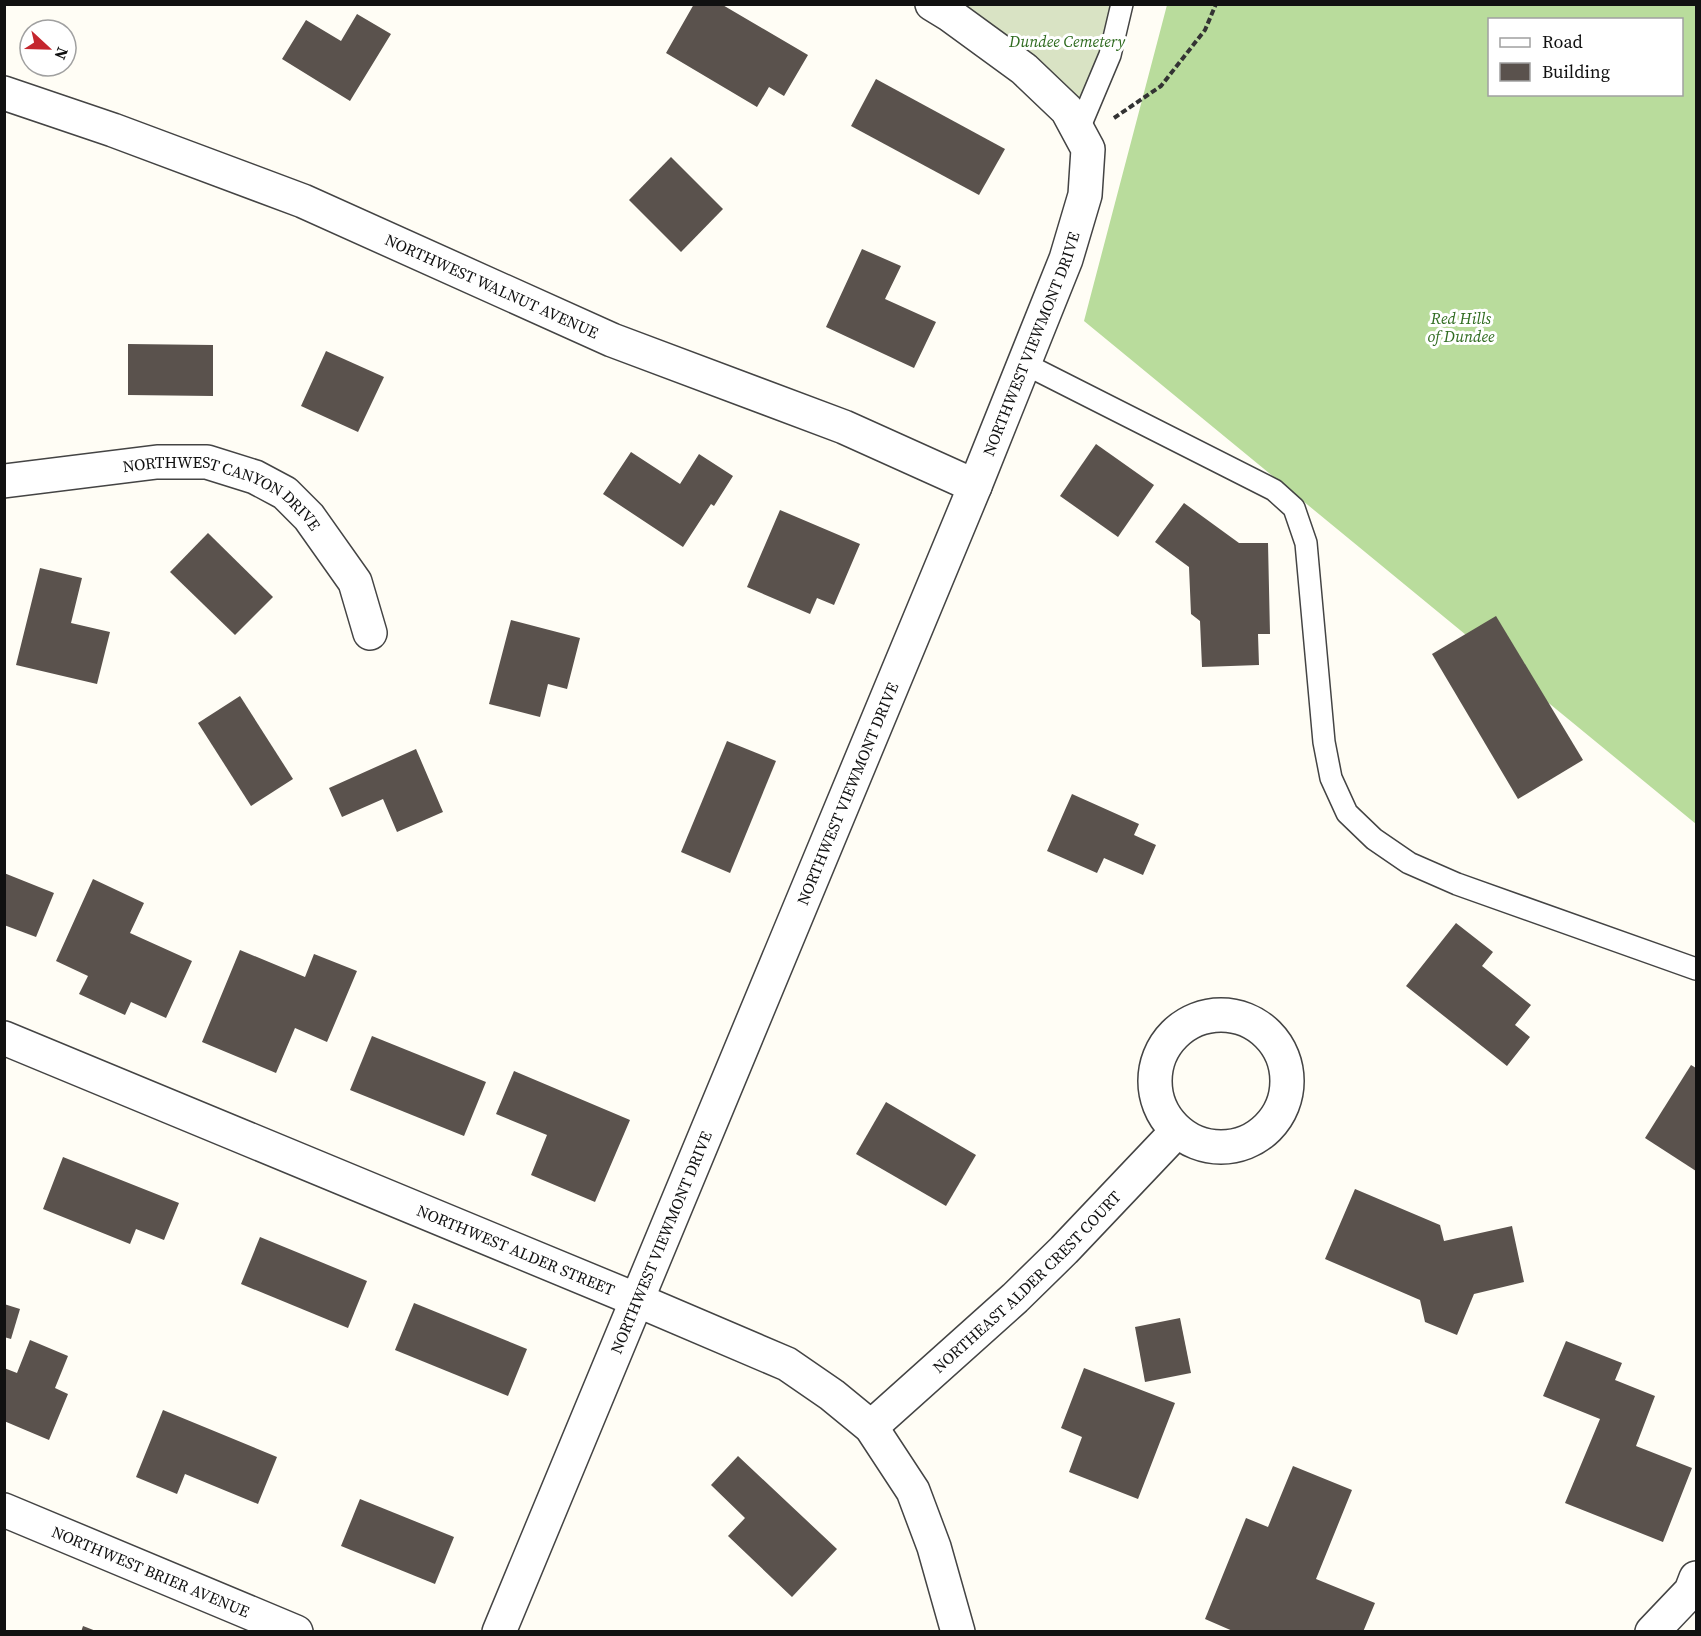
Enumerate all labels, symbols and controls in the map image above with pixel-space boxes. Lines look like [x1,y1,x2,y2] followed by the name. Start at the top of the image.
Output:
[18,18,78,78] north arrow
[1488,18,1683,96] legend
[1542,29,1583,54] text: Road
[1008,30,1125,52] park label: Dundee Cemetery
[49,44,74,63] text: N
[1542,59,1610,84] text: Building
[382,228,602,344] street label: NORTHWEST WALNUT AVENUE
[977,229,1085,459] street label: NORTHWEST VIEWMONT DRIVE
[1427,307,1495,347] park label: Red Hills of Dundee
[121,451,326,535] street label: NORTHWEST CANYON DRIVE
[791,678,903,908] street label: NORTHWEST VIEWMONT DRIVE
[605,1127,717,1357] street label: NORTHWEST VIEWMONT DRIVE
[928,1186,1126,1378] street label: NORTHEAST ALDER CREST COURT
[414,1199,618,1301] street label: NORTHWEST ALDER STREET
[48,1520,253,1623] street label: NORTHWEST BRIER AVENUE

